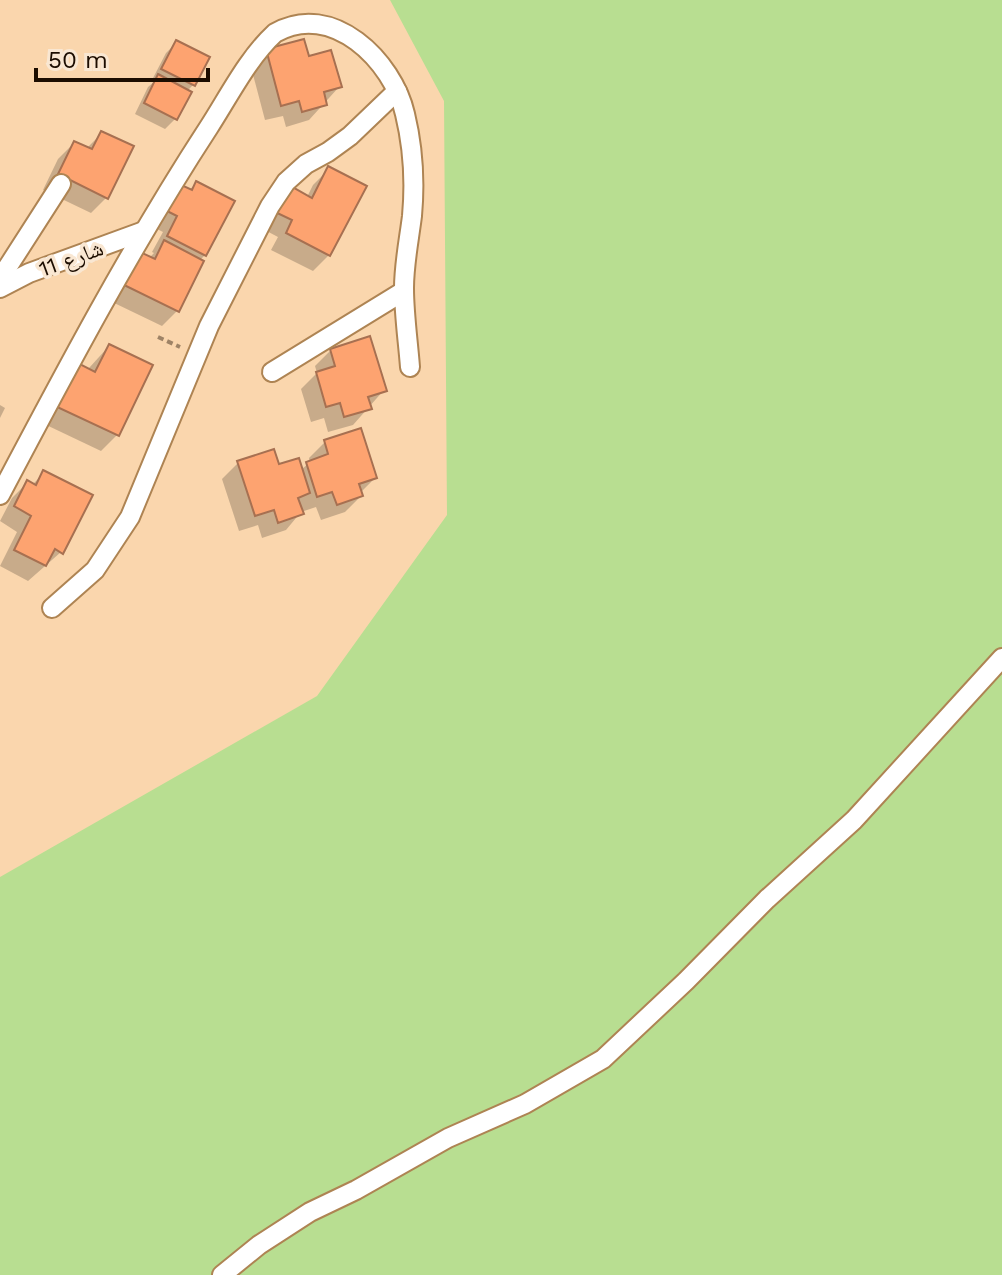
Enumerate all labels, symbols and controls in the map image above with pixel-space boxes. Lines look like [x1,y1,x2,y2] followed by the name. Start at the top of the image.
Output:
[36,32,208,82] scale bar
[48,46,108,74] text: 50 m
[36,235,107,283] street label: شارع 11

